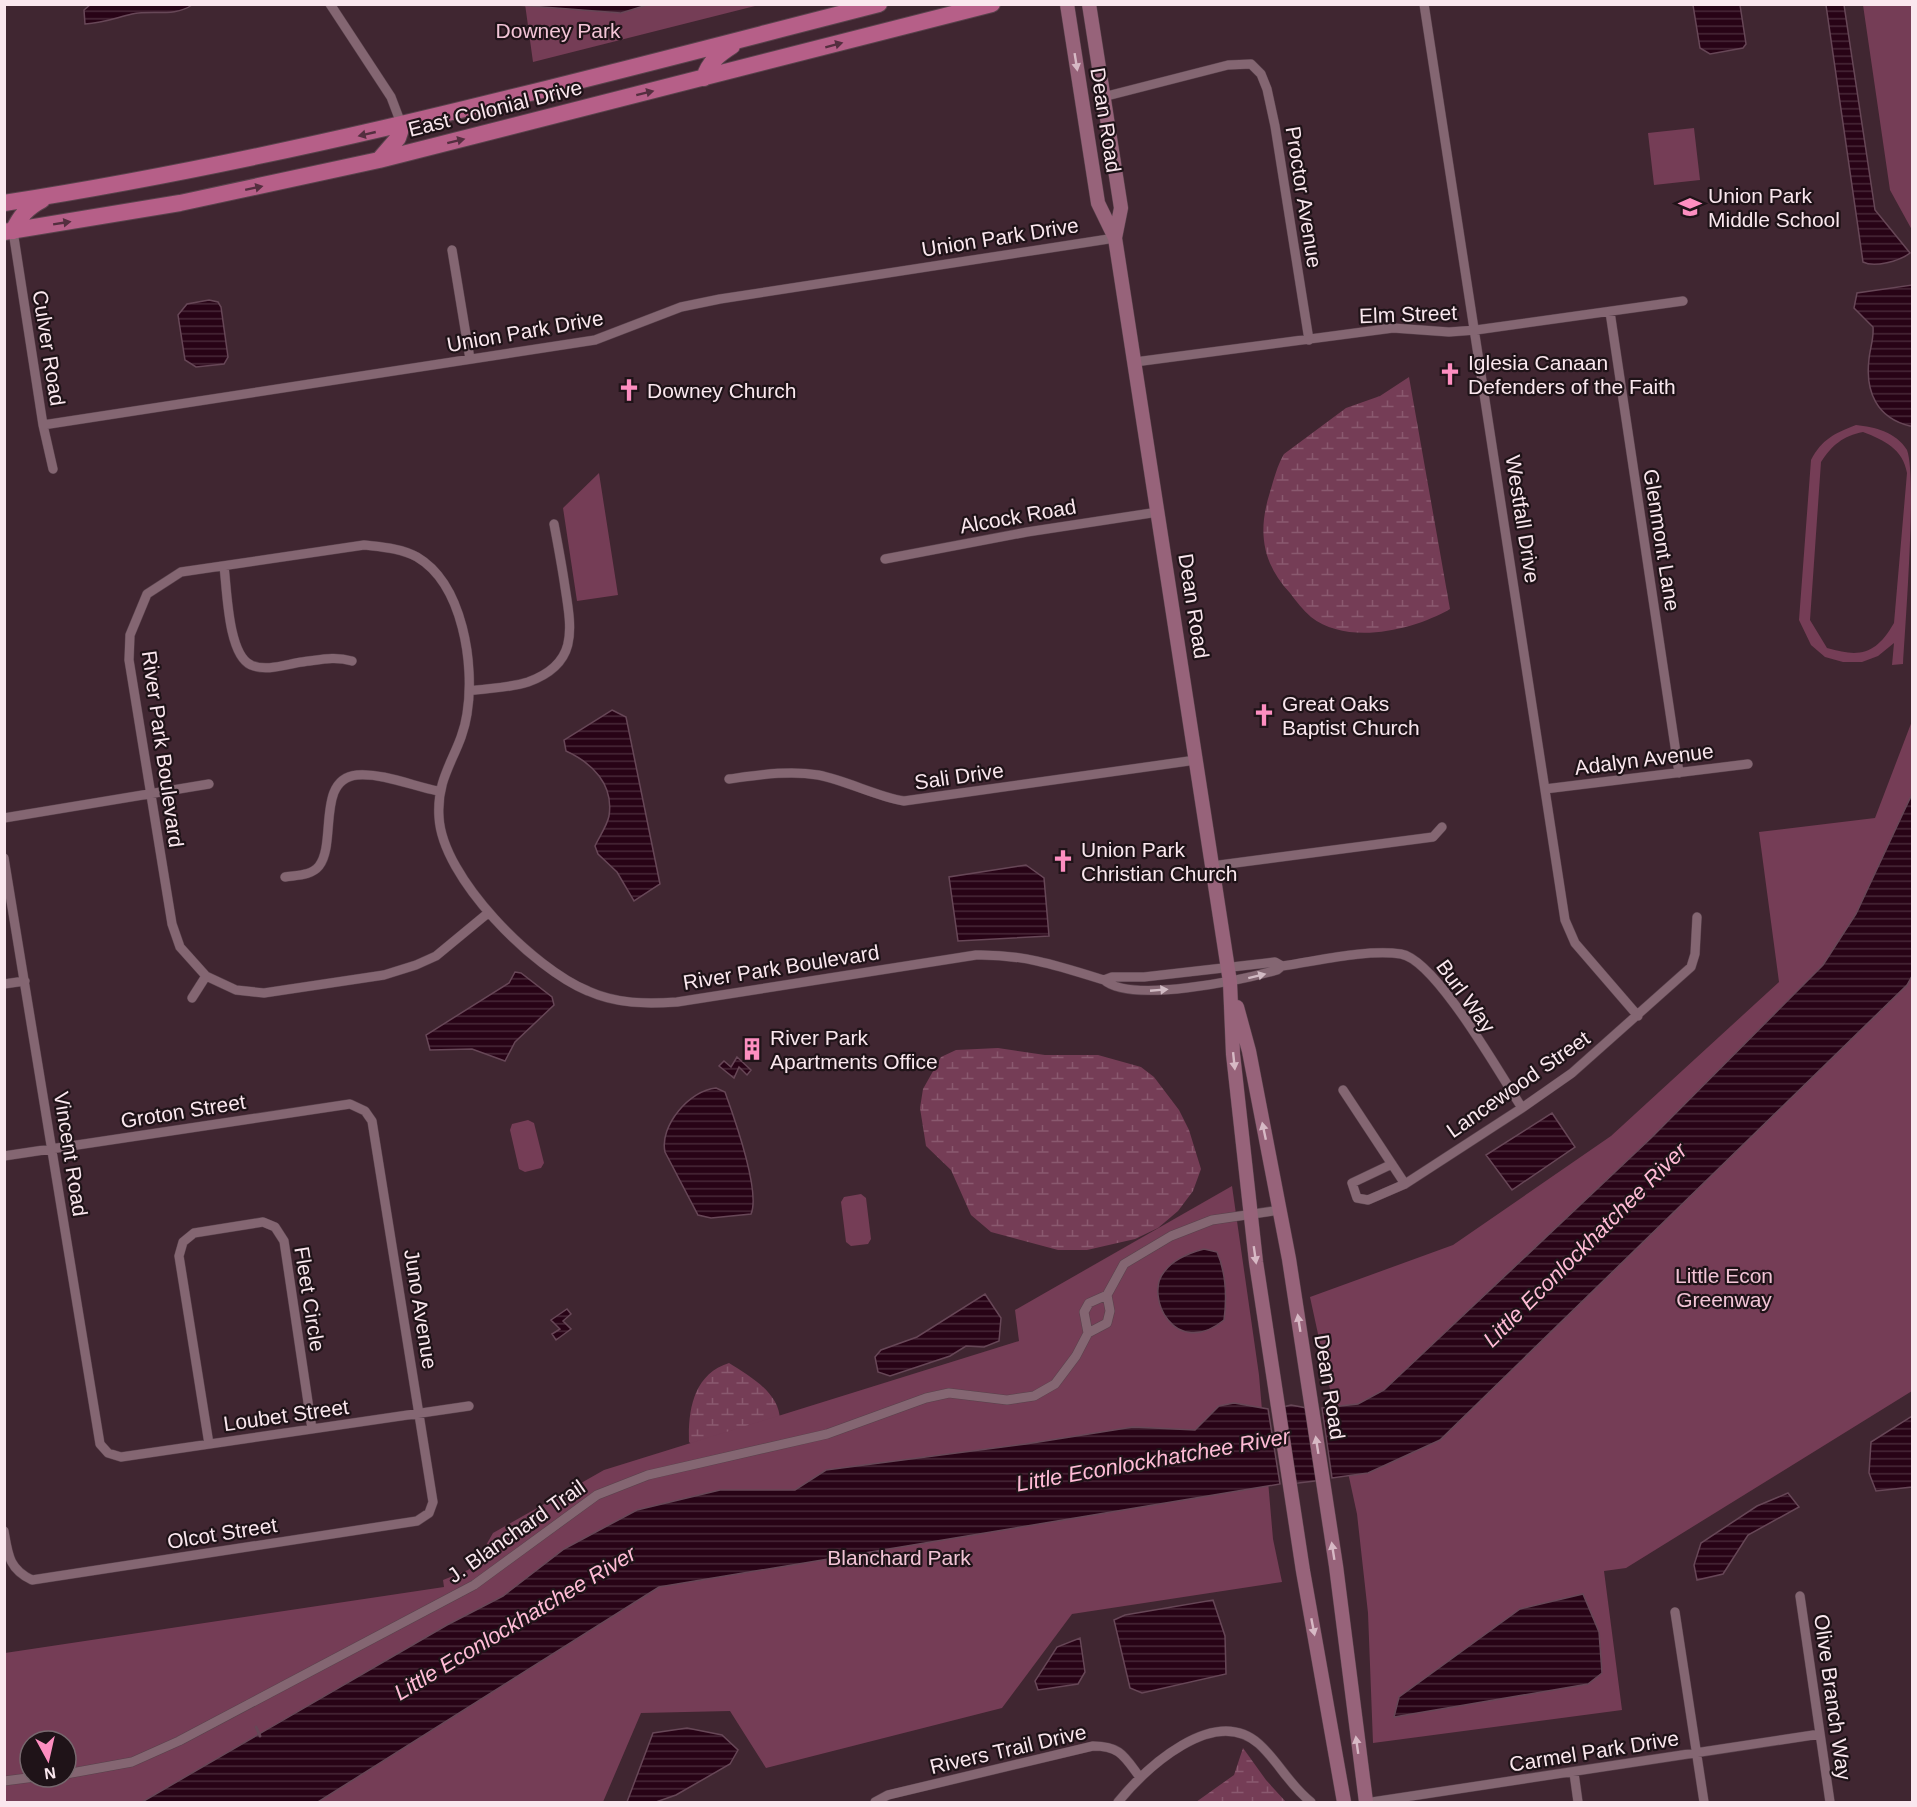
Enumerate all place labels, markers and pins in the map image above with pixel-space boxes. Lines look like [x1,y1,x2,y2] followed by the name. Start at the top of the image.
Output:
[1708,184,1840,231] place label: Union Park Middle School
[1677,194,1703,220] school or university icon: Union Park Middle School
[1468,351,1676,398] place label: Iglesia Canaan Defenders of the Faith
[1437,361,1463,387] church icon: Iglesia Canaan Defenders of the Faith
[616,377,642,403] church icon: Downey Church
[647,379,796,402] place label: Downey Church
[1282,692,1420,739] place label: Great Oaks Baptist Church
[1251,702,1277,728] church icon: Great Oaks Baptist Church
[1081,838,1237,885] place label: Union Park Christian Church
[1050,848,1076,874] church icon: Union Park Christian Church
[770,1026,938,1073] place label: River Park Apartments Office
[739,1036,765,1062] building icon: River Park Apartments Office

